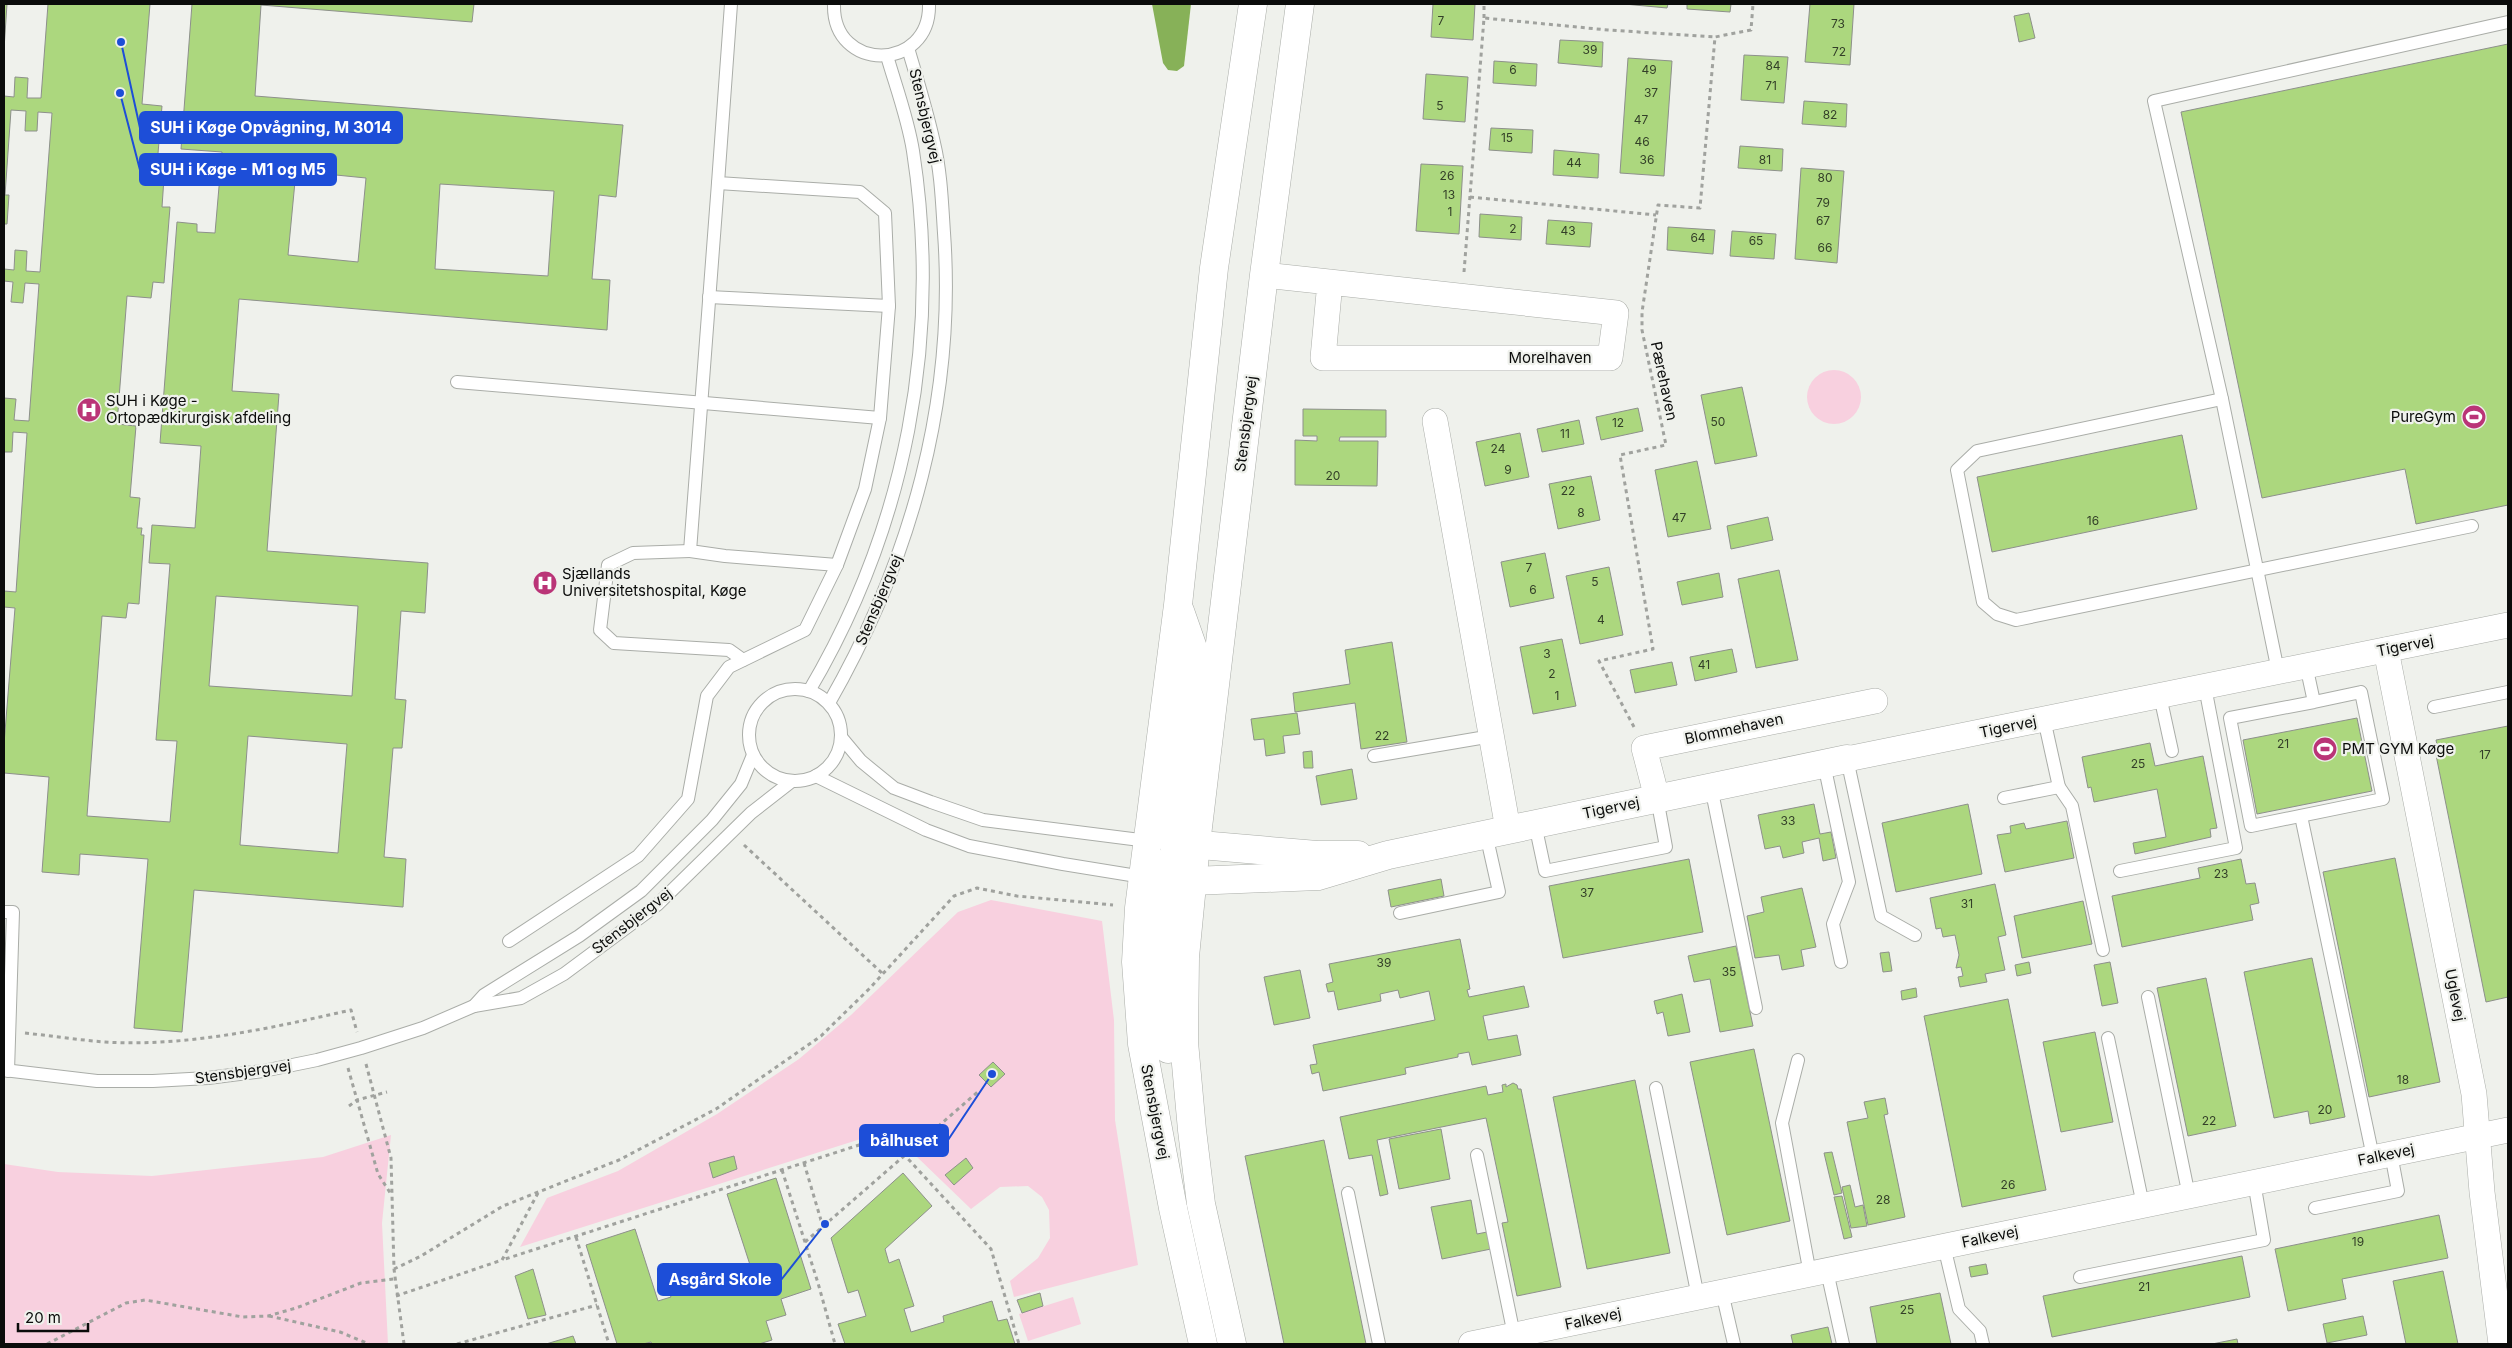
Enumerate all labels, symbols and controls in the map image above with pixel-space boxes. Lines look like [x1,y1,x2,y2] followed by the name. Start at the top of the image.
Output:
[1438,13,1445,28] house number: 7
[1831,16,1845,31] house number: 73
[1583,42,1597,57] house number: 39
[1832,44,1846,59] house number: 72
[1765,58,1781,73] house number: 84
[1509,62,1517,77] house number: 6
[1641,62,1657,77] house number: 49
[905,67,946,165] street label: Stensbjergvej
[1765,78,1777,93] house number: 71
[1644,85,1658,100] house number: 37
[1436,98,1444,113] house number: 5
[1823,107,1837,122] house number: 82
[140,112,402,143] callout: SUH i Køge Opvågning, M 3014
[1634,112,1648,127] house number: 47
[150,117,392,137] text: SUH i Køge Opvågning, M 3014
[1501,130,1513,145] house number: 15
[1634,134,1650,149] house number: 46
[1640,152,1654,167] house number: 36
[1759,152,1771,167] house number: 81
[140,154,336,185] callout: SUH i Køge - M1 og M5
[1566,155,1582,170] house number: 44
[150,159,326,179] text: SUH i Køge - M1 og M5
[1440,168,1454,183] house number: 26
[1818,170,1833,185] house number: 80
[1443,187,1455,202] house number: 13
[1816,195,1830,210] house number: 79
[1448,204,1452,219] house number: 1
[1816,213,1830,228] house number: 67
[1509,221,1517,236] house number: 2
[1560,223,1576,238] house number: 43
[1690,230,1706,245] house number: 64
[1749,233,1763,248] house number: 65
[1818,240,1832,255] house number: 66
[1647,340,1682,422] street label: Pærehaven
[1508,348,1592,367] street label: Morelhaven
[1230,375,1261,473] street label: Stensbjergvej
[106,391,291,427] place label: SUH i Køge - Ortopædkirurgisk afdeling
[76,397,102,423] hospital icon: SUH i Køge - Ortopædkirurgisk afdeling
[2461,404,2487,430] sports icon: PureGym
[2391,407,2456,426] place label: PureGym
[1711,414,1725,429] house number: 50
[1612,415,1624,430] house number: 12
[1560,426,1570,441] house number: 11
[1491,441,1506,456] house number: 24
[1504,462,1512,477] house number: 9
[1326,468,1340,483] house number: 20
[1561,483,1575,498] house number: 22
[1577,505,1585,520] house number: 8
[1672,510,1686,525] house number: 47
[2087,513,2099,528] house number: 16
[851,552,906,648] street label: Stensbjergvej
[1526,560,1533,575] house number: 7
[562,564,747,600] place label: Sjællands Universitetshospital, Køge
[532,570,558,596] hospital icon: Sjællands Universitetshospital, Køge
[1591,574,1599,589] house number: 5
[1529,582,1537,597] house number: 6
[1597,612,1605,627] house number: 4
[2375,631,2435,660] street label: Tigervej
[1543,646,1551,661] house number: 3
[1698,657,1710,672] house number: 41
[1548,666,1556,681] house number: 2
[1555,688,1559,703] house number: 1
[1683,709,1785,748] street label: Blommehaven
[1978,711,2038,742] street label: Tigervej
[1375,728,1389,743] house number: 22
[2277,736,2289,751] house number: 21
[2312,736,2338,762] sports icon: PMT GYM Køge
[2342,739,2454,758] place label: PMT GYM Køge
[2479,747,2491,762] house number: 17
[2131,756,2145,771] house number: 25
[1581,792,1641,823] street label: Tigervej
[1781,813,1795,828] house number: 33
[2214,866,2228,881] house number: 23
[588,883,676,958] street label: Stensbjergvej
[1580,885,1594,900] house number: 37
[1961,896,1973,911] house number: 31
[1377,955,1391,970] house number: 39
[1722,964,1736,979] house number: 35
[2441,967,2470,1023] street label: Uglevej
[194,1055,292,1088] street label: Stensbjergvej
[1137,1063,1174,1161] street label: Stensbjergvej
[2397,1072,2409,1087] house number: 18
[2318,1102,2332,1117] house number: 20
[2202,1113,2216,1128] house number: 22
[860,1125,948,1156] callout: bålhuset
[870,1130,938,1150] text: bålhuset
[2356,1139,2416,1170] street label: Falkevej
[2001,1177,2015,1192] house number: 26
[1876,1192,1890,1207] house number: 28
[1960,1221,2020,1252] street label: Falkevej
[2352,1234,2364,1249] house number: 19
[658,1264,781,1295] callout: Asgård Skole
[668,1269,772,1289] text: Asgård Skole
[2138,1279,2150,1294] house number: 21
[18,1300,88,1332] scale bar
[1900,1302,1914,1317] house number: 25
[1563,1303,1623,1334] street label: Falkevej
[25,1308,61,1327] text: 20 m

